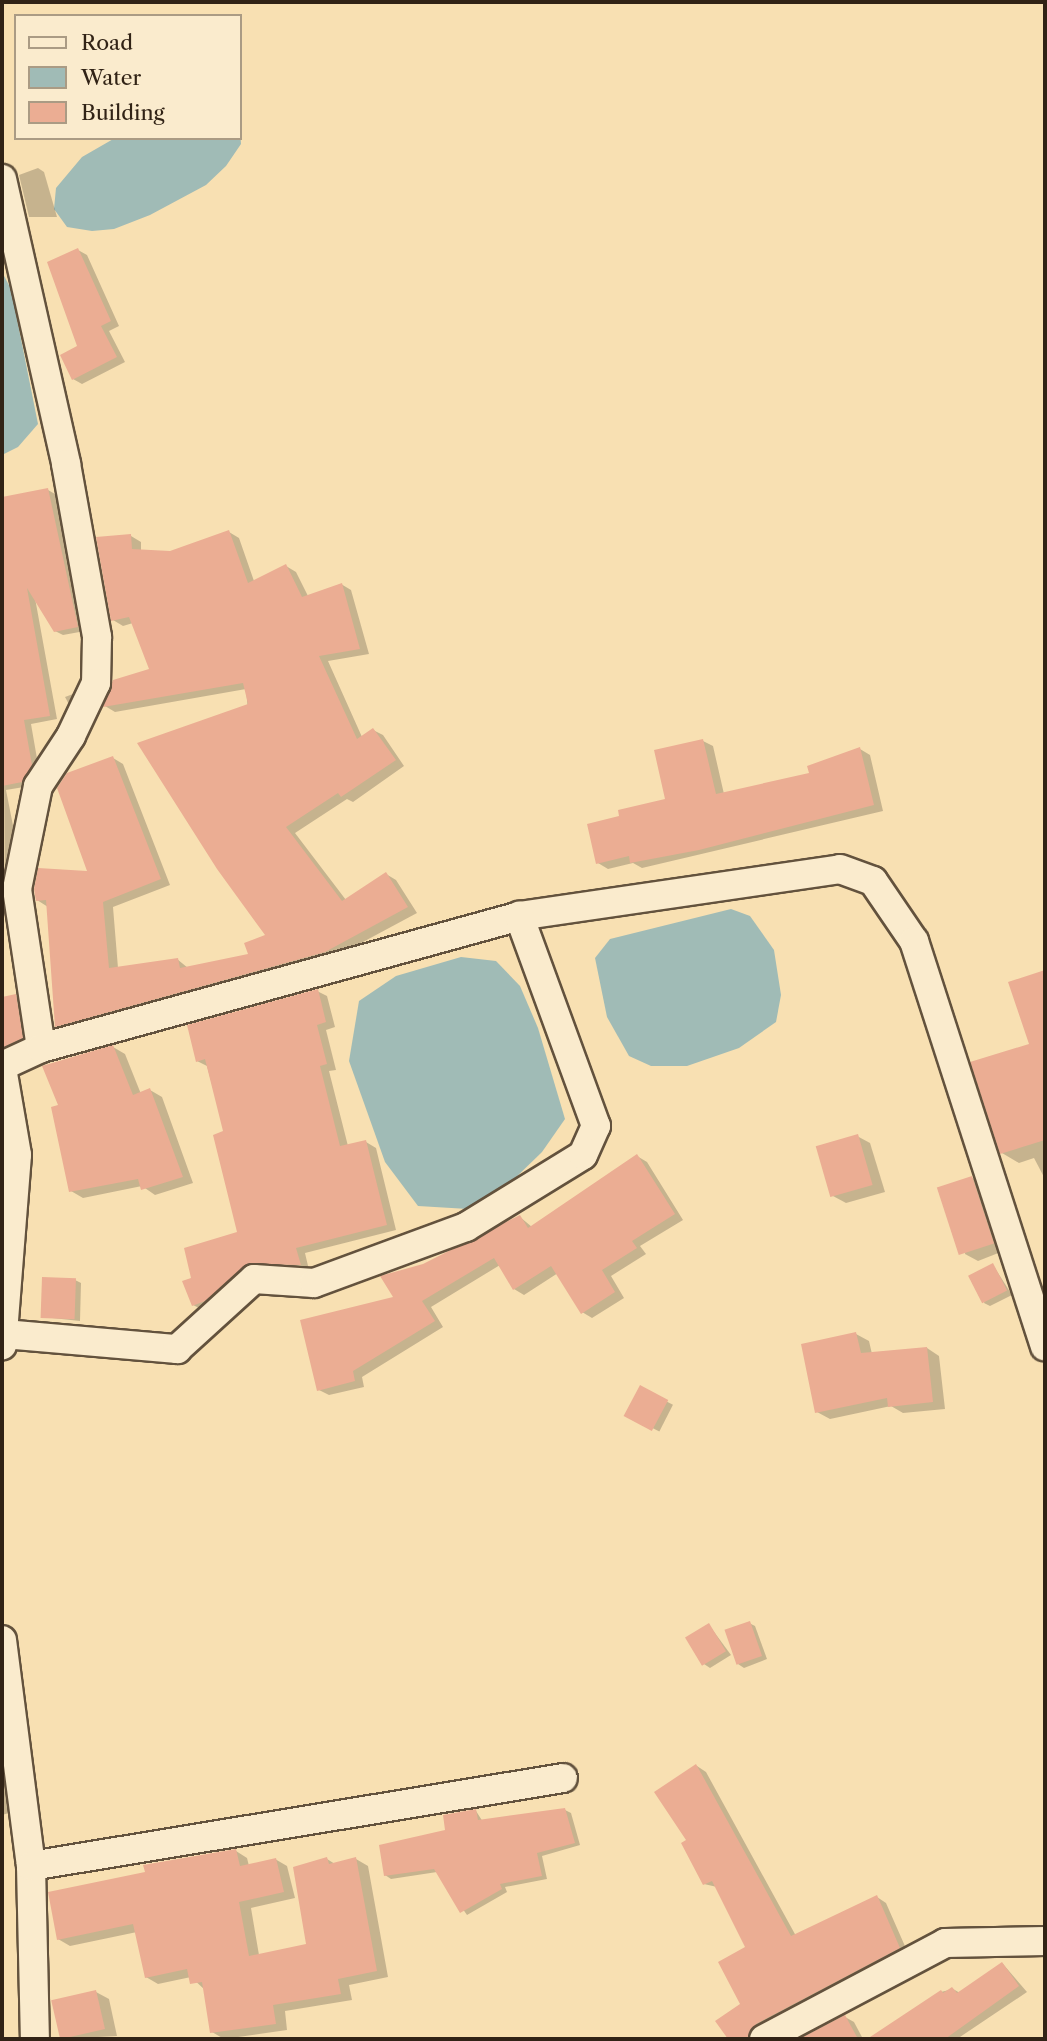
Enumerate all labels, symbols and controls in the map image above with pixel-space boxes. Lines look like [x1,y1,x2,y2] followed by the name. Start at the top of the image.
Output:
[14,14,242,140] legend
[81,30,133,55] text: Road
[81,65,141,90] text: Water
[81,100,165,125] text: Building

